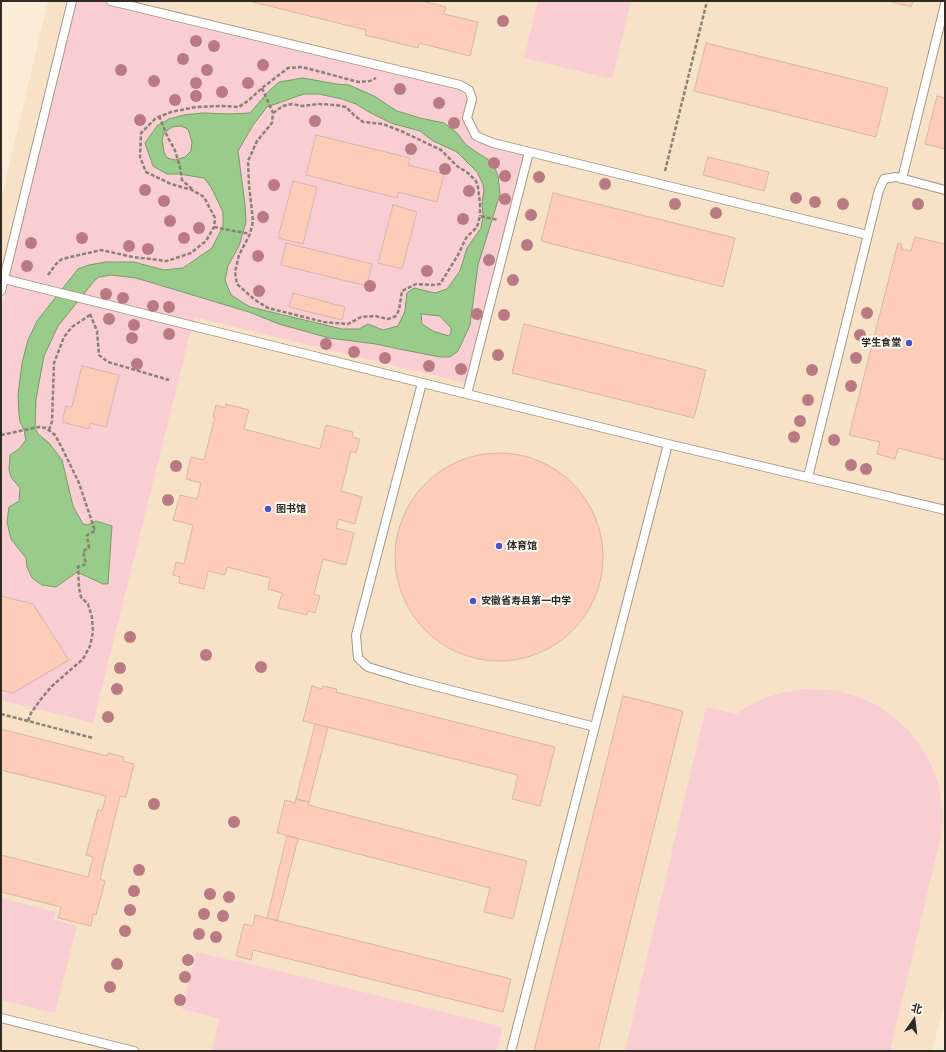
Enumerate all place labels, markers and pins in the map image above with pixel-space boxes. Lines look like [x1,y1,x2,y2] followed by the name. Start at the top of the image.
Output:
[861,337,901,349] place label: 学生食堂
[904,338,914,348] marker: 学生食堂
[276,503,306,515] place label: 图书馆
[263,504,273,514] marker: 图书馆
[507,540,537,552] place label: 体育馆
[494,541,504,551] marker: 体育馆
[481,595,571,607] place label: 安徽省寿县第一中学
[468,596,478,606] marker: 安徽省寿县第一中学

